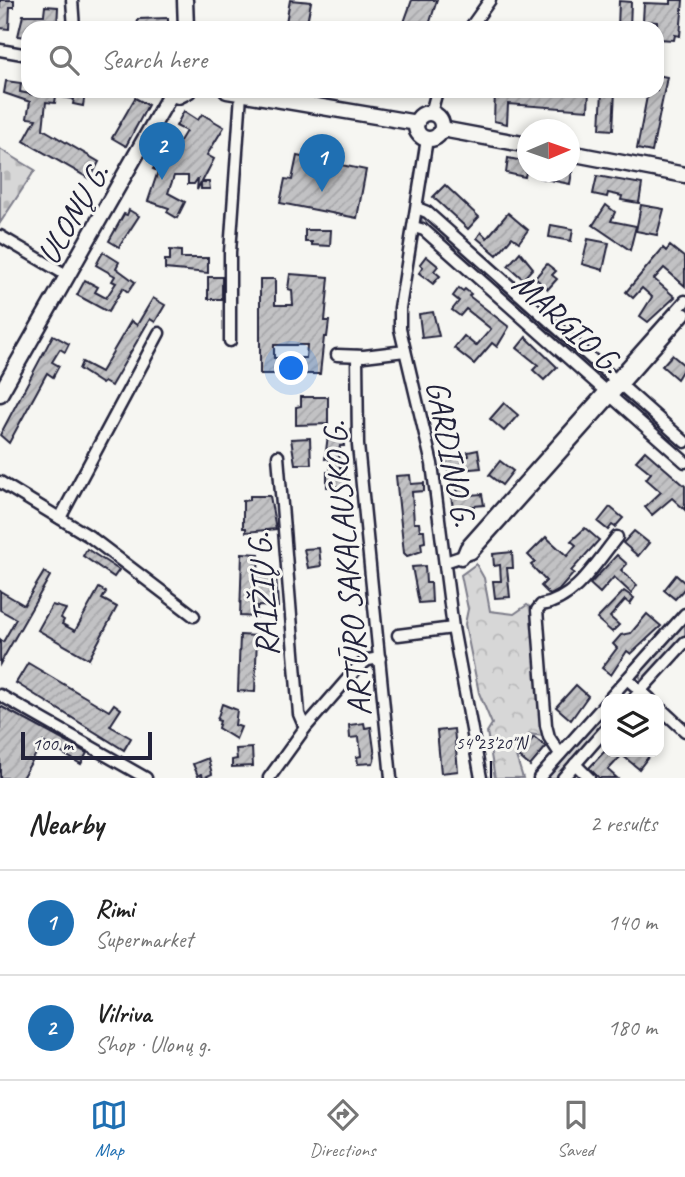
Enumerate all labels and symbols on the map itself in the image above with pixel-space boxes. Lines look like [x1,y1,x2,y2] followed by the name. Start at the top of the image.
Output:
[517,119,580,182] north arrow
[139,122,185,180] pin: 2
[299,134,345,192] pin: 1
[27,155,119,272] street label: ULONŲ G.
[504,263,631,383] street label: MARGIO G.
[274,351,308,385] your location
[416,377,486,530] street label: GARDINO G.
[313,419,381,718] street label: ARTŪRO SAKALAUSKO G.
[238,531,288,658] street label: RAIŽIŲ G.
[21,729,152,761] scale bar
[456,732,530,754] text: 54°23'20"N

